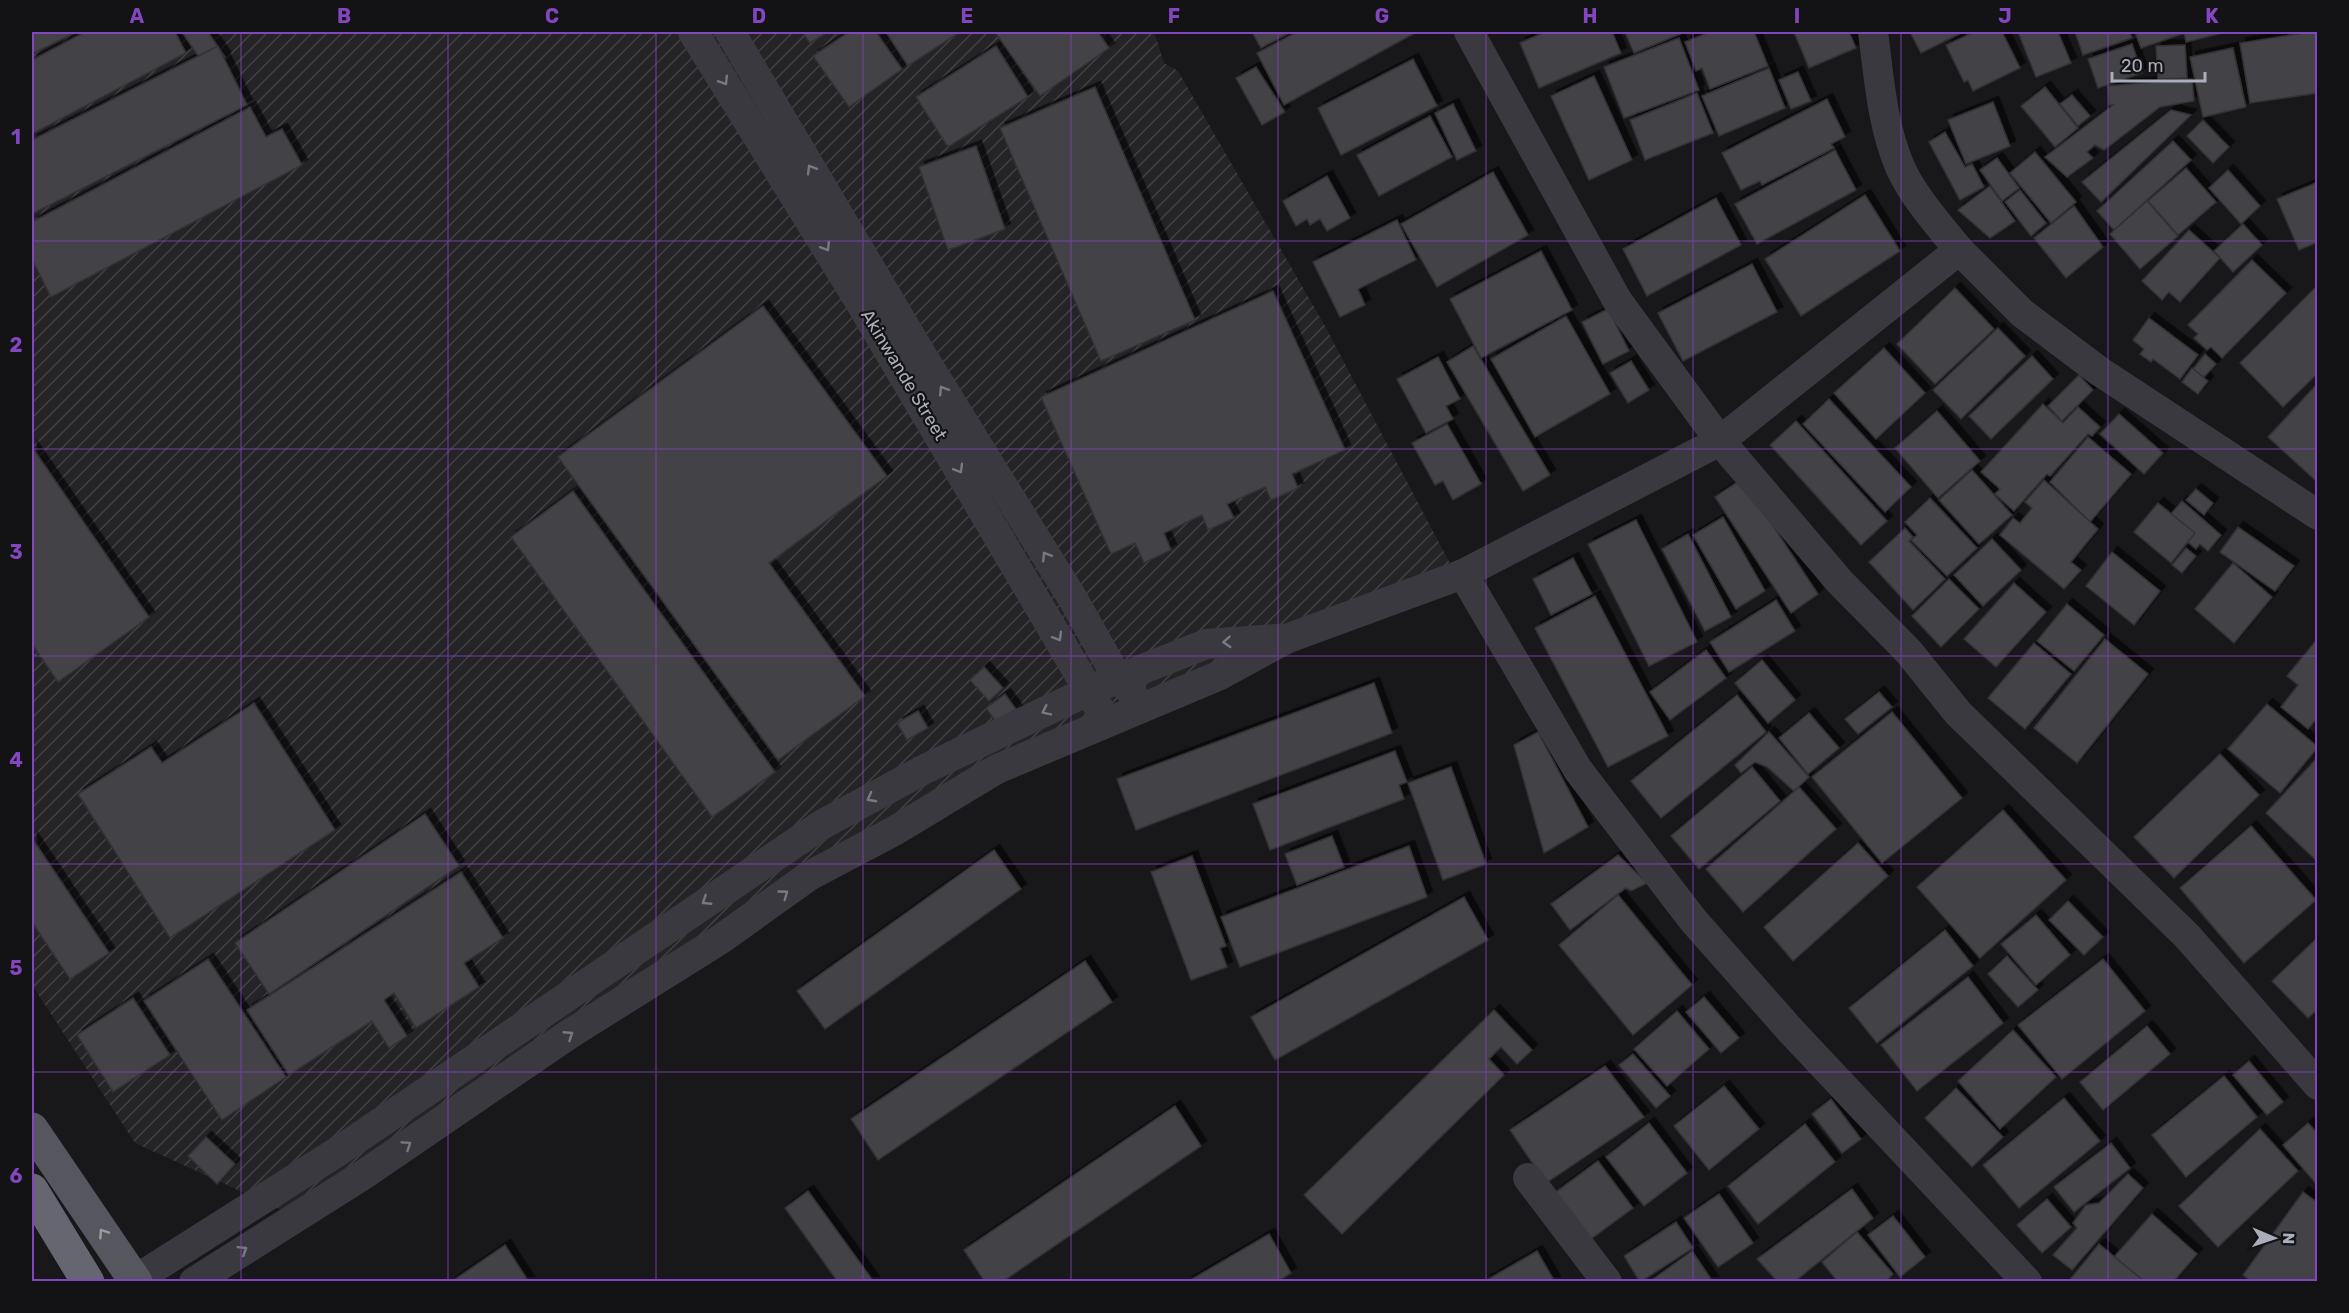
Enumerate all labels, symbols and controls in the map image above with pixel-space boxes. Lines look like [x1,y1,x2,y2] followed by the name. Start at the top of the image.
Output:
[130,4,145,28] text: A
[337,4,351,28] text: B
[545,4,559,28] text: C
[752,4,766,28] text: D
[961,4,973,28] text: E
[1168,4,1180,28] text: F
[1375,4,1389,28] text: G
[1583,4,1597,28] text: H
[1794,4,1800,28] text: I
[1998,4,2012,28] text: J
[2205,4,2219,28] text: K
[2112,45,2205,83] scale bar
[2121,55,2163,77] text: 20 m
[716,75,727,86] one-way arrow
[11,125,21,149] text: 1
[807,165,819,175] one-way arrow
[819,241,831,251] one-way arrow
[856,306,952,444] street label: Akinwande Street
[10,333,23,357] text: 2
[939,386,951,396] one-way arrow
[951,463,963,473] one-way arrow
[9,540,23,564] text: 3
[1042,552,1054,562] one-way arrow
[1051,631,1062,641] one-way arrow
[1223,636,1232,649] one-way arrow
[1042,704,1053,715] one-way arrow
[9,748,23,772] text: 4
[867,791,878,802] one-way arrow
[778,890,789,901] one-way arrow
[702,894,713,905] one-way arrow
[10,956,23,980] text: 5
[562,1032,573,1043] one-way arrow
[401,1141,412,1152] one-way arrow
[9,1164,23,1188] text: 6
[2244,1208,2304,1268] north arrow
[99,1229,110,1240] one-way arrow
[2279,1232,2298,1245] text: N
[237,1246,247,1258] one-way arrow

